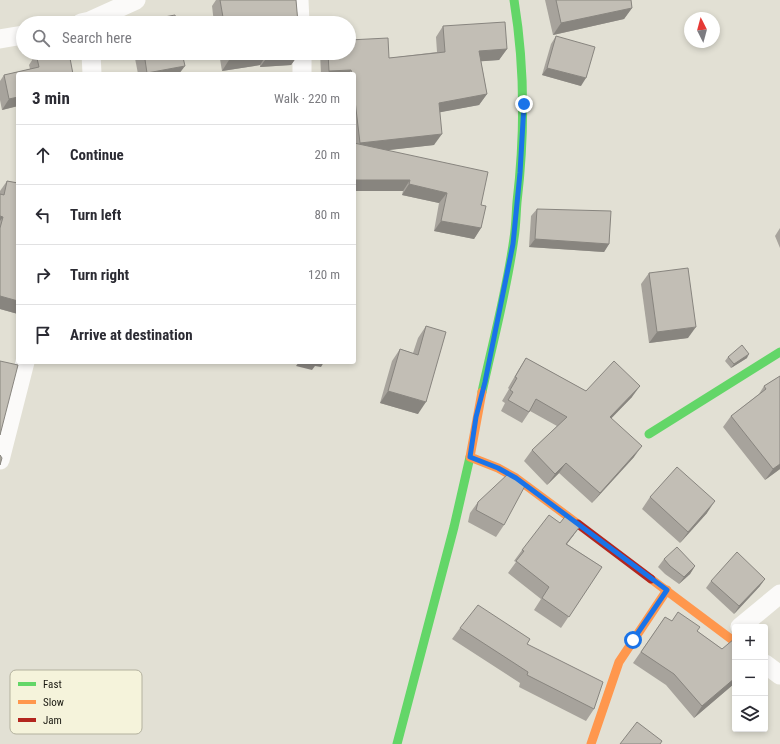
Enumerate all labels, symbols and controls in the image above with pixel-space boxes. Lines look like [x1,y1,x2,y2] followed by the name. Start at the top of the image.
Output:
[684,12,720,48] north arrow
[16,16,356,60] search box
[30,27,52,49] icon: search
[62,29,132,47] text: Search here
[32,88,70,108] text: 3 min
[274,91,340,106] text: Walk · 220 m
[515,95,533,113] route end
[32,144,54,166] icon: ahead
[70,146,124,164] text: Continue
[314,147,340,162] text: 20 m
[32,204,54,226] icon: left
[70,206,121,224] text: Turn left
[314,207,340,222] text: 80 m
[32,264,54,286] icon: right
[70,266,129,284] text: Turn right
[308,267,340,282] text: 120 m
[32,324,54,346] icon: arrive
[70,326,193,344] text: Arrive at destination
[732,624,768,732] map controls
[732,624,768,660] button: +
[624,631,642,649] route start
[732,660,768,696] button: −
[10,670,142,734] legend
[43,678,62,691] text: Fast
[43,696,64,709] text: Slow
[732,696,768,732] button: layers
[43,714,62,727] text: Jam

